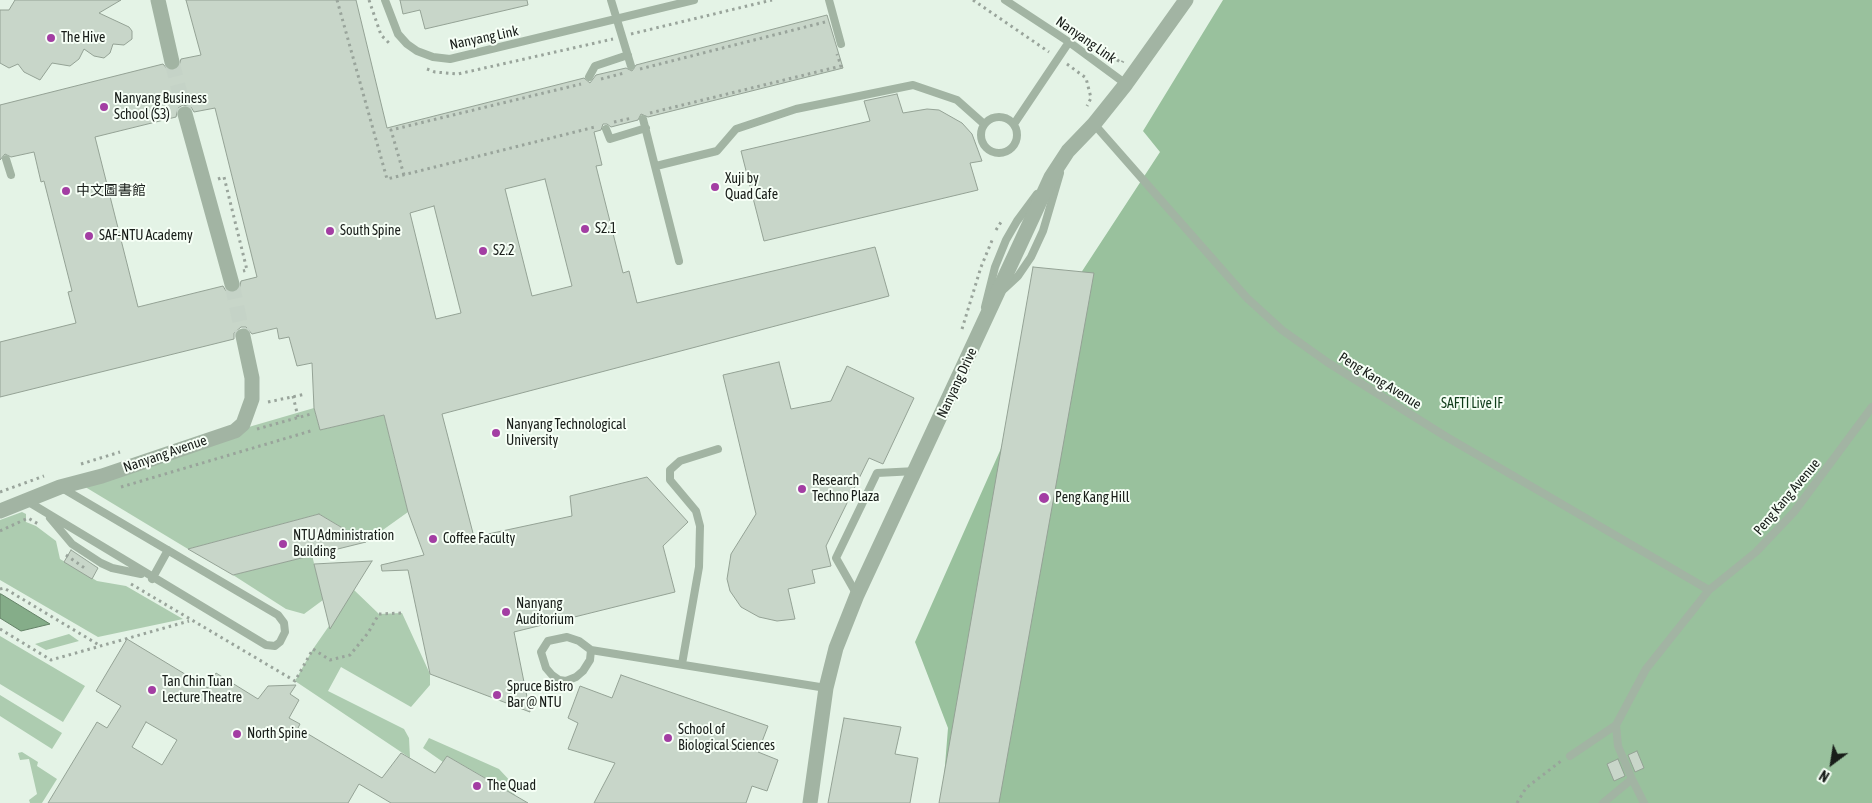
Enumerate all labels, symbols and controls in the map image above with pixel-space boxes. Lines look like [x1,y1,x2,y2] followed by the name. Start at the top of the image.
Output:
[1053,13,1119,67] street label: Nanyang Link
[448,23,520,53] street label: Nanyang Link
[61,30,105,46] place label: The Hive
[45,32,57,44] marker: The Hive
[114,91,207,124] place label: Nanyang Business School (S3)
[98,101,110,113] marker: Nanyang Business School (S3)
[725,171,778,203] place label: Xuji by Quad Cafe
[709,181,721,193] marker: Xuji by Quad Cafe
[76,183,146,199] place label: 中文圖書館
[60,185,72,197] marker: 中文圖書館
[595,221,617,237] place label: S2.1
[340,223,401,239] place label: South Spine
[579,223,591,235] marker: S2.1
[324,225,336,237] marker: South Spine
[99,228,193,244] place label: SAF-NTU Academy
[83,230,95,242] marker: SAF-NTU Academy
[493,243,515,259] place label: S2.2
[477,245,489,257] marker: S2.2
[933,345,981,421] street label: Nanyang Drive
[1336,349,1424,413] street label: Peng Kang Avenue
[1441,396,1503,412] park label: SAFTI Live IF
[506,417,626,450] place label: Nanyang Technological University
[490,427,502,439] marker: Nanyang Technological University
[121,432,209,476] street label: Nanyang Avenue
[1750,455,1824,539] street label: Peng Kang Avenue
[812,473,879,506] place label: Research Techno Plaza
[796,483,808,495] marker: Research Techno Plaza
[1055,490,1129,506] place label: Peng Kang Hill
[1037,491,1051,505] marker: Peng Kang Hill
[293,528,394,560] place label: NTU Administration Building
[443,531,515,547] place label: Coffee Faculty
[427,533,439,545] marker: Coffee Faculty
[277,538,289,550] marker: NTU Administration Building
[516,596,574,628] place label: Nanyang Auditorium
[500,606,512,618] marker: Nanyang Auditorium
[162,674,242,706] place label: Tan Chin Tuan Lecture Theatre
[507,679,573,712] place label: Spruce Bistro Bar @ NTU
[146,684,158,696] marker: Tan Chin Tuan Lecture Theatre
[491,689,503,701] marker: Spruce Bistro Bar @ NTU
[678,722,775,754] place label: School of Biological Sciences
[247,726,307,742] place label: North Spine
[231,728,243,740] marker: North Spine
[662,732,674,744] marker: School of Biological Sciences
[1807,738,1857,788] north arrow
[1817,767,1832,785] text: N
[487,778,536,794] place label: The Quad
[471,780,483,792] marker: The Quad

